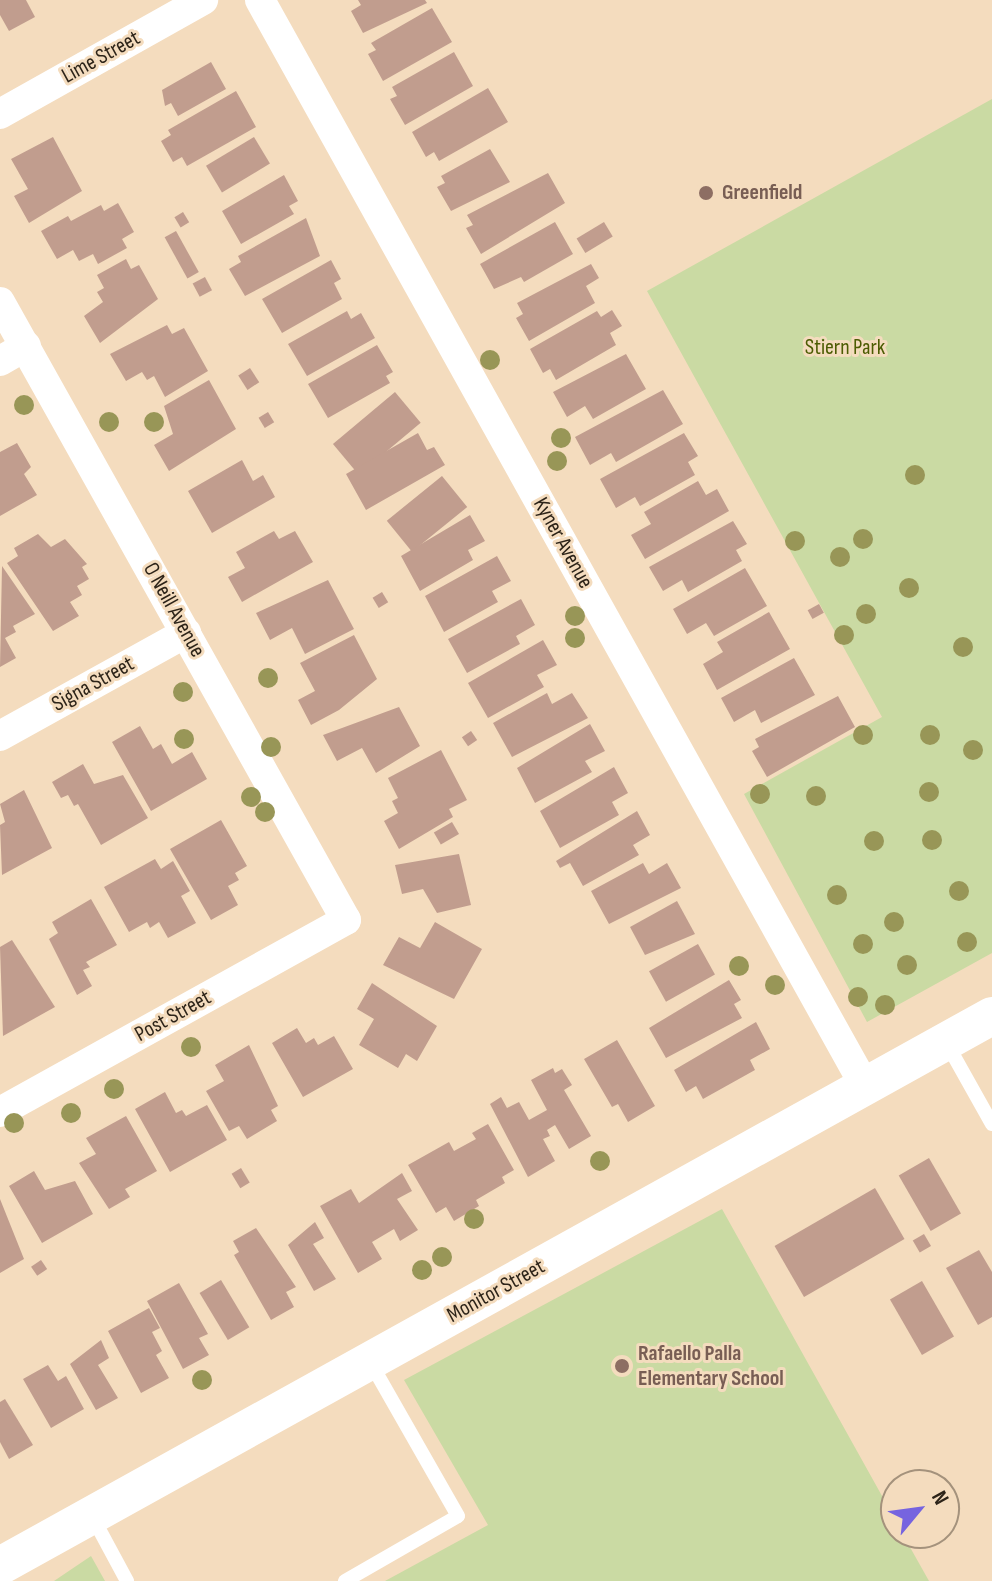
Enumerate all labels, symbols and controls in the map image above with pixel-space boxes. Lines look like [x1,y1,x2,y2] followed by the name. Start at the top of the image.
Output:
[57,25,145,89] street label: Lime Street
[722,180,802,206] place label: Greenfield
[697,184,715,202] marker: Greenfield
[805,335,885,361] park label: Stiern Park
[527,493,599,593] street label: Kyner Avenue
[137,558,211,662] street label: O Neill Avenue
[47,651,139,717] street label: Signa Street
[130,984,216,1048] street label: Post Street
[443,1253,549,1329] street label: Monitor Street
[638,1340,784,1392] place label: Rafaello Palla Elementary School
[613,1357,631,1375] marker: Rafaello Palla Elementary School
[880,1469,960,1549] north arrow
[925,1486,954,1510] text: N

